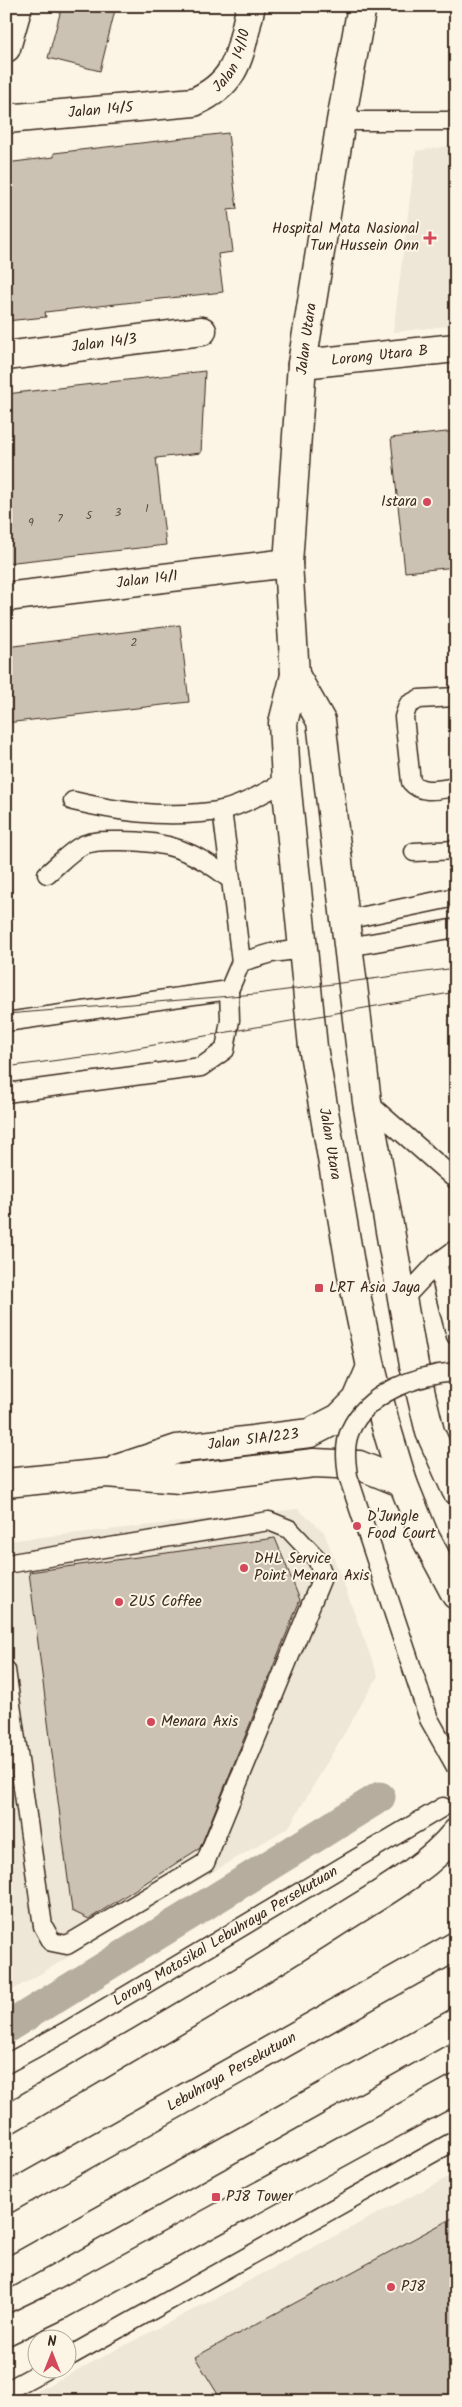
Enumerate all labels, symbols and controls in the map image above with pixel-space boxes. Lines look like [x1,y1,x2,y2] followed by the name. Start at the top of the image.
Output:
[207,26,257,99] street label: Jalan 14/10
[67,95,135,125] street label: Jalan 14/5
[272,217,419,258] place label: Hospital Mata Nasional Tun Hussein Onn
[423,231,437,245] marker: Hospital Mata Nasional Tun Hussein Onn
[290,301,324,377] street label: Jalan Utara
[70,327,139,360] street label: Jalan 14/3
[330,339,429,373] street label: Lorong Utara B
[381,490,417,514] place label: Istara
[421,496,433,508] marker: Istara
[145,499,149,518] house number: 1
[115,503,122,522] house number: 3
[86,506,94,525] house number: 5
[57,509,63,528] house number: 7
[28,513,34,532] house number: 9
[115,564,179,596] street label: Jalan 14/1
[131,633,138,652] house number: 2
[312,1106,348,1182] street label: Jalan Utara
[329,1276,420,1300] place label: LRT Asia Jaya
[313,1282,325,1294] marker: LRT Asia Jaya
[206,1422,301,1457] street label: Jalan 51A/223
[367,1505,436,1546] place label: D'Jungle Food Court
[351,1520,363,1532] marker: D'Jungle Food Court
[254,1547,370,1588] place label: DHL Service Point Menara Axis
[238,1562,250,1574] marker: DHL Service Point Menara Axis
[129,1590,202,1614] place label: ZUS Coffee
[113,1596,125,1608] marker: ZUS Coffee
[161,1710,239,1734] place label: Menara Axis
[145,1716,157,1728] marker: Menara Axis
[108,1860,343,2013] street label: Lorong Motosikal Lebuhraya Persekutuan
[162,2026,301,2118] street label: Lebuhraya Persekutuan
[226,2185,294,2209] place label: PJ8 Tower
[210,2191,222,2203] marker: PJ8 Tower
[401,2275,426,2299] place label: PJ8
[385,2281,397,2293] marker: PJ8
[28,2330,78,2380] north arrow
[48,2331,57,2353] text: N

